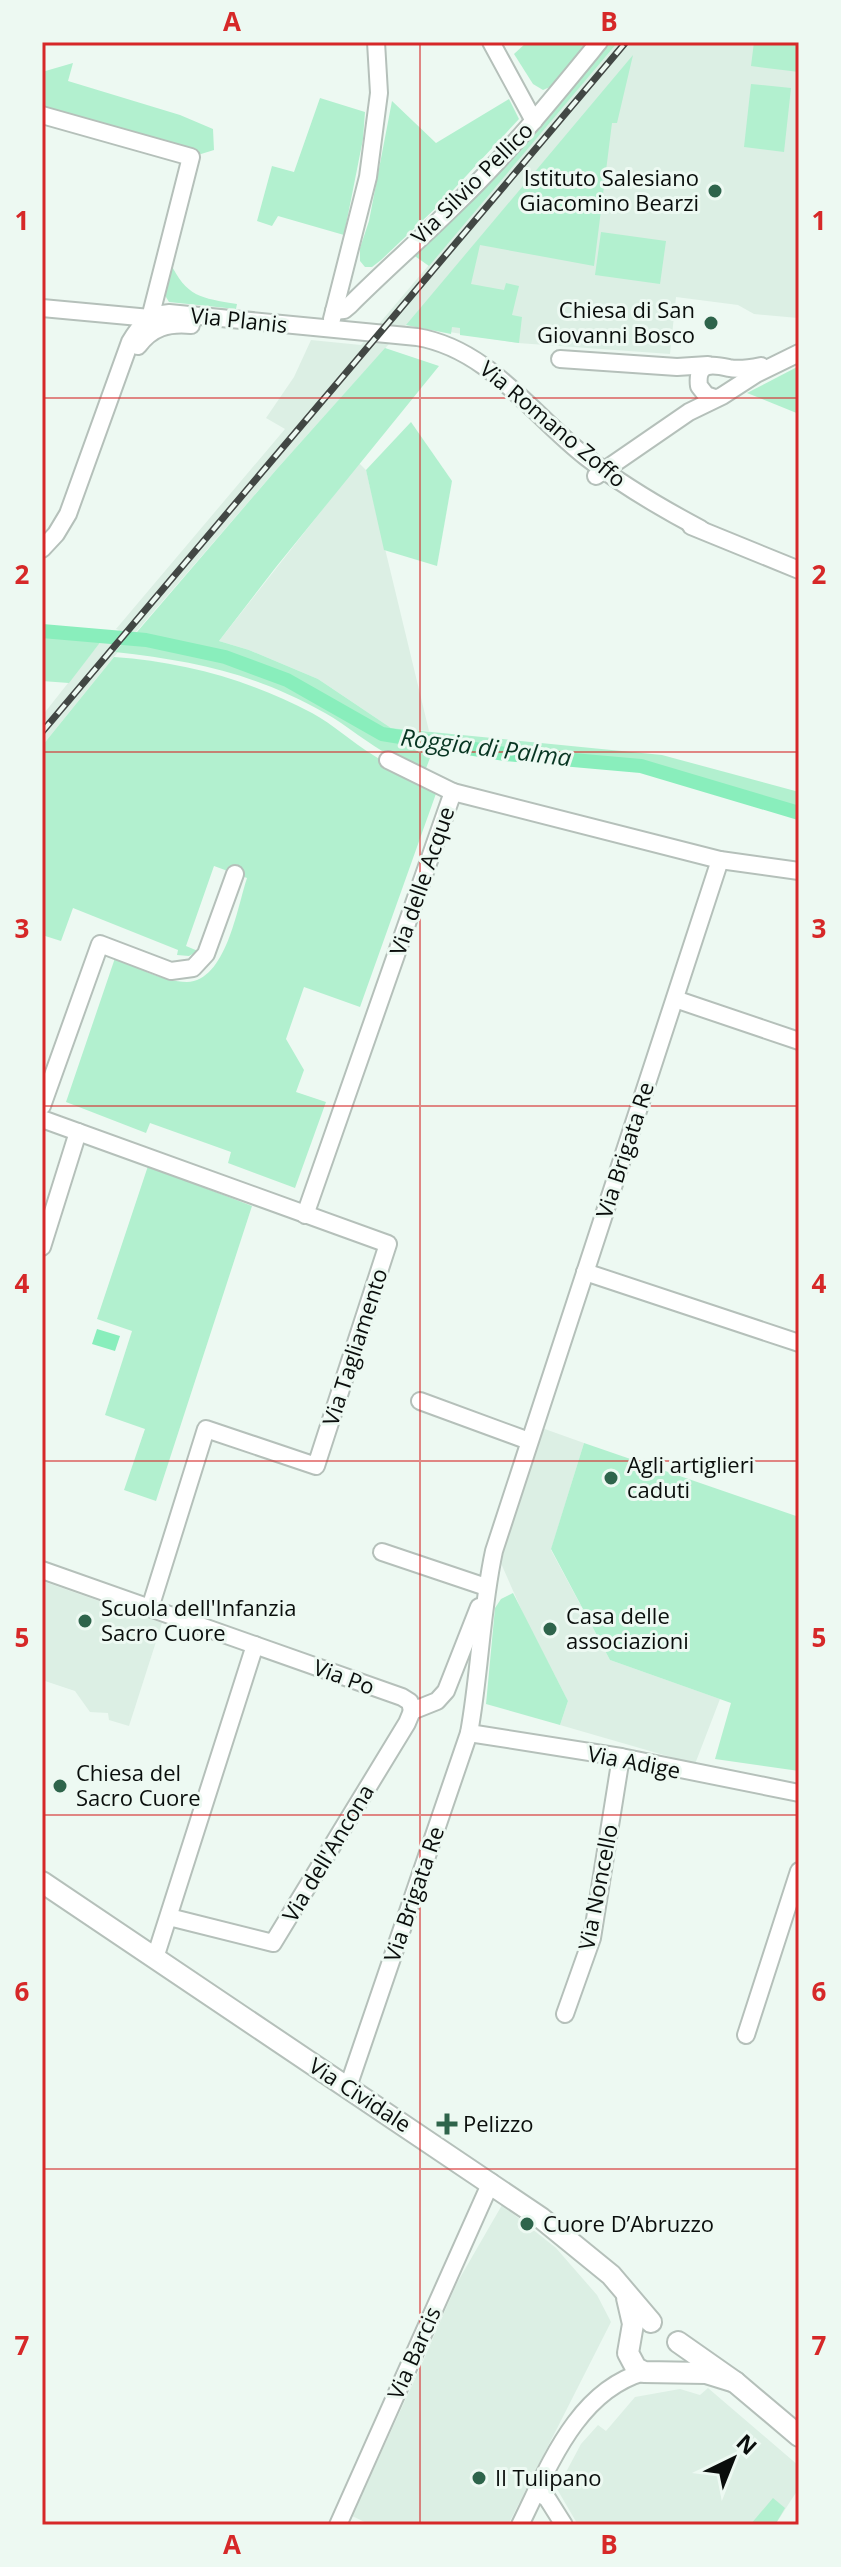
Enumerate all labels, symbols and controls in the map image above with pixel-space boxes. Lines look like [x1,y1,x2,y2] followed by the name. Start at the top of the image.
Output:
[223,3,241,39] text: A
[600,3,618,39] text: B
[404,115,539,250] street label: Via Silvio Pellico
[519,162,699,217] place label: Istituto Salesiano Giacomino Bearzi
[706,182,724,200] marker: Istituto Salesiano Giacomino Bearzi
[15,202,29,238] text: 1
[812,202,826,238] text: 1
[537,294,695,349] place label: Chiesa di San Giovanni Bosco
[189,299,289,339] street label: Via Planis
[702,314,720,332] marker: Chiesa di San Giovanni Bosco
[474,353,633,493] street label: Via Romano Zoffo
[15,556,30,592] text: 2
[812,556,827,592] text: 2
[399,720,574,773] water label: Roggia di Palma
[382,802,461,959] street label: Via delle Acque
[15,910,29,946] text: 3
[812,910,826,946] text: 3
[588,1078,660,1221] street label: Via Brigata Re
[315,1264,394,1429] street label: Via Tagliamento
[15,1265,30,1301] text: 4
[812,1265,827,1301] text: 4
[627,1449,754,1504] place label: Agli artiglieri caduti
[602,1469,620,1487] marker: Agli artiglieri caduti
[101,1592,296,1647] place label: Scuola dell'Infanzia Sacro Cuore
[566,1600,689,1655] place label: Casa delle associazioni
[76,1612,94,1630] marker: Scuola dell'Infanzia Sacro Cuore
[15,1619,29,1655] text: 5
[812,1619,826,1655] text: 5
[541,1620,559,1638] marker: Casa delle associazioni
[310,1651,379,1701] street label: Via Po
[585,1737,683,1785] street label: Via Adige
[76,1757,201,1812] place label: Chiesa del Sacro Cuore
[51,1777,69,1795] marker: Chiesa del Sacro Cuore
[274,1778,380,1927] street label: Via dell'Ancona
[376,1822,450,1965] street label: Via Brigata Re
[570,1822,624,1952] street label: Via Noncello
[15,1973,30,2009] text: 6
[812,1973,827,2009] text: 6
[304,2050,417,2138] street label: Via Cividale
[463,2108,534,2138] place label: Pelizzo
[438,2115,456,2133] marker: Pelizzo
[543,2208,714,2238] place label: Cuore D’Abruzzo
[518,2215,536,2233] marker: Cuore D’Abruzzo
[379,2301,447,2404] street label: Via Barcis
[15,2327,30,2363] text: 7
[812,2327,827,2363] text: 7
[693,2419,773,2499] north arrow
[731,2427,764,2461] text: N
[495,2462,602,2492] place label: Il Tulipano
[470,2469,488,2487] marker: Il Tulipano
[223,2526,241,2562] text: A
[600,2526,618,2562] text: B

